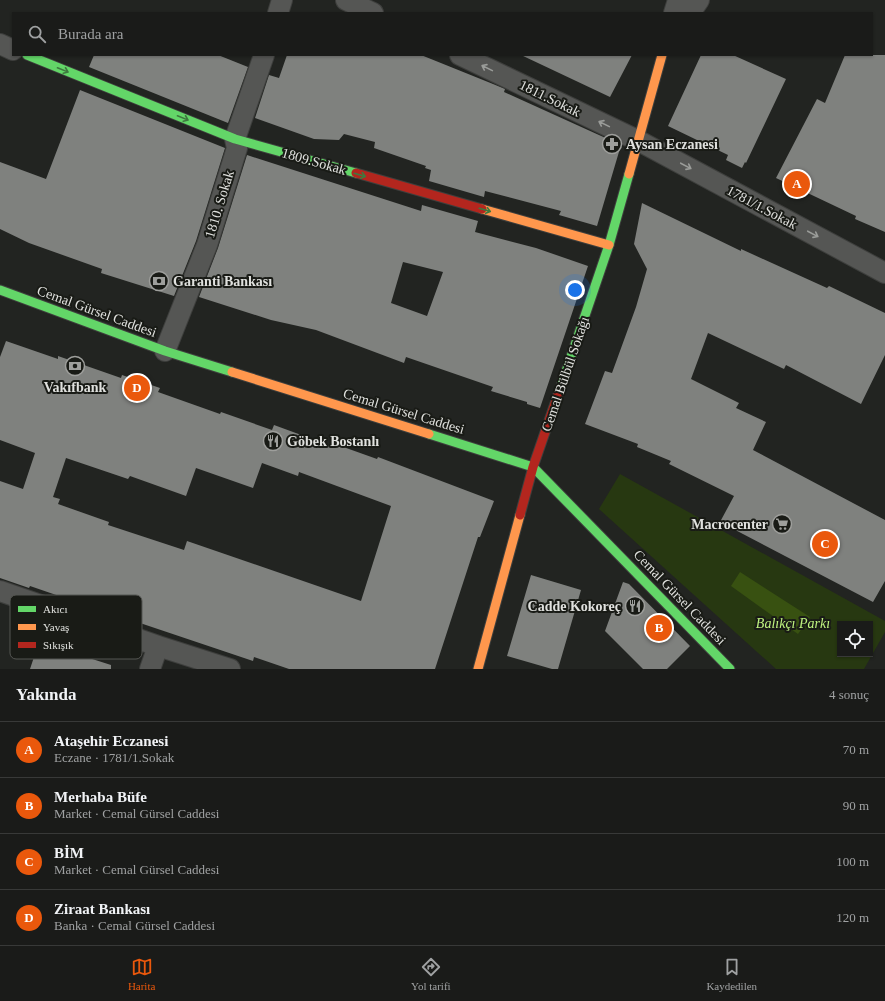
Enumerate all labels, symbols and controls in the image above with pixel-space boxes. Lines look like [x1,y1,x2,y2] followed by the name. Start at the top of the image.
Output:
[12,12,873,56] search box
[26,23,48,45] icon: search
[58,26,123,42] text: Burada ara
[481,64,493,71] one-way arrow
[56,66,68,74] one-way arrow
[517,77,583,120] street label: 1811.Sokak
[177,115,189,122] one-way arrow
[598,120,610,127] one-way arrow
[601,133,623,155] pharmacy icon: Aysan Eczanesi
[626,137,718,152] place label: Aysan Eczanesi
[280,145,348,178] street label: 1809.Sokak
[680,162,692,170] one-way arrow
[202,168,237,240] street label: 1810. Sokak
[784,169,810,199] pin: A
[354,171,367,179] one-way arrow
[724,183,799,232] street label: 1781/1.Sokak
[479,207,492,214] one-way arrow
[806,231,818,238] one-way arrow
[148,270,170,292] bank icon: Garanti Bankası
[173,274,272,289] place label: Garanti Bankası
[565,280,585,300] your location
[35,283,159,340] street label: Cemal Gürsel Caddesi
[539,315,592,434] street label: Cemal Bülbül Sokağı
[64,355,86,377] bank icon: Vakıfbank
[124,373,150,403] pin: D
[44,380,106,395] place label: Vakıfbank
[341,386,466,437] street label: Cemal Gürsel Caddesi
[262,430,284,452] restaurant icon: Göbek Bostanlı
[287,434,379,449] place label: Göbek Bostanlı
[771,513,793,535] supermarket icon: Macrocenter
[691,517,768,532] place label: Macrocenter
[812,529,838,559] pin: C
[630,547,729,648] street label: Cemal Gürsel Caddesi
[10,595,142,659] legend
[624,595,646,617] restaurant icon: Cadde Kokoreç
[528,599,621,614] place label: Cadde Kokoreç
[43,603,67,615] text: Akıcı
[646,613,672,643] pin: B
[756,616,830,631] park label: Balıkçı Parkı
[43,621,69,633] text: Yavaş
[837,621,873,657] map controls
[837,621,873,657] button: locate
[43,639,74,651] text: Sıkışık
[16,685,76,704] text: Yakında
[829,687,869,702] text: 4 sonuç
[54,733,168,749] text: Ataşehir Eczanesi
[24,742,34,757] text: A
[843,742,869,757] text: 70 m
[54,750,174,765] text: Eczane · 1781/1.Sokak
[54,789,147,805] text: Merhaba Büfe
[25,798,33,813] text: B
[843,798,869,813] text: 90 m
[54,806,219,821] text: Market · Cemal Gürsel Caddesi
[54,845,84,861] text: BİM
[24,854,34,869] text: C
[836,854,869,869] text: 100 m
[54,862,219,877] text: Market · Cemal Gürsel Caddesi
[54,901,150,917] text: Ziraat Bankası
[24,910,34,925] text: D
[836,910,869,925] text: 120 m
[54,918,215,933] text: Banka · Cemal Gürsel Caddesi
[128,956,155,992] tab: Harita
[411,956,451,992] tab: Yol tarifi
[706,956,757,992] tab: Kaydedilen

